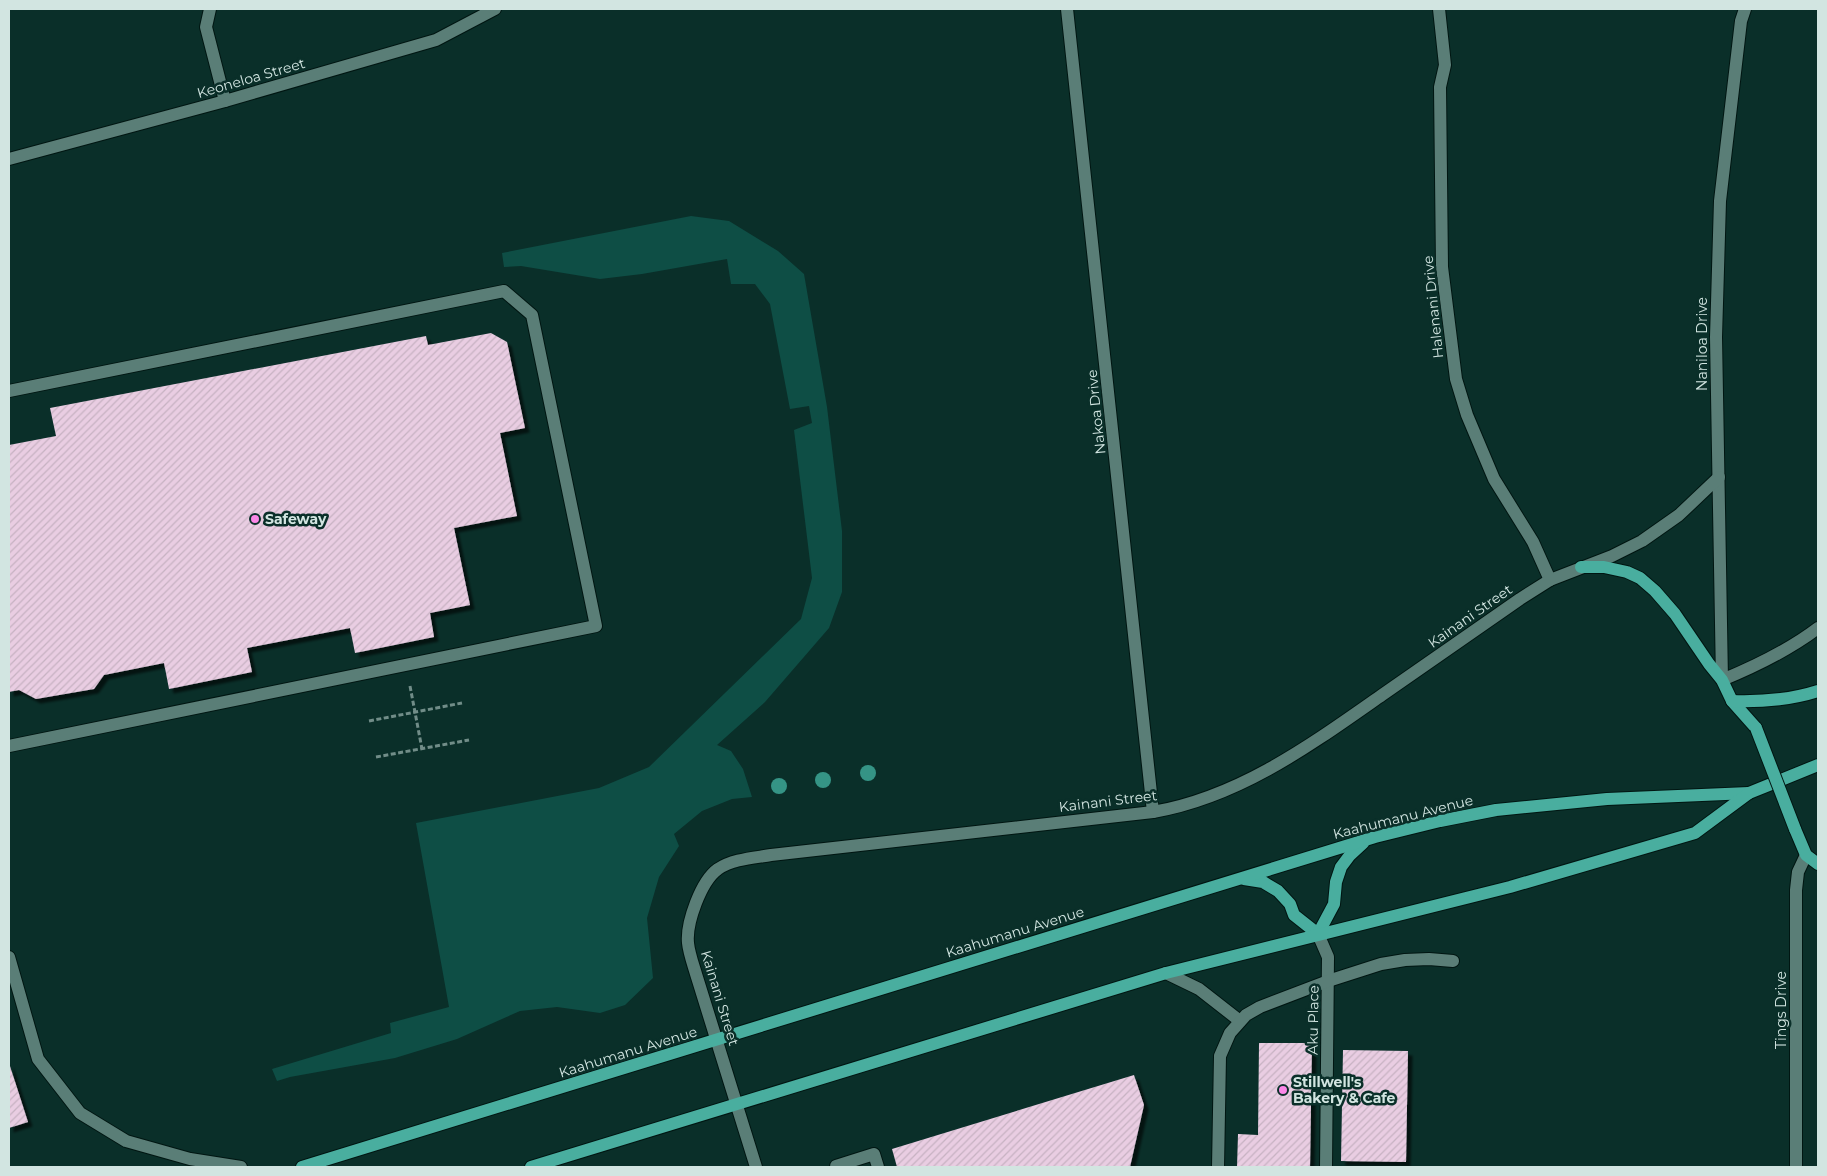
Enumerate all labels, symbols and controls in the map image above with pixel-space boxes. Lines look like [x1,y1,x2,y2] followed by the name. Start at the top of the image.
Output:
[195,54,307,102] street label: Keoneloa Street
[1419,255,1447,359] street label: Halenani Drive
[1693,297,1711,391] street label: Naniloa Drive
[1083,369,1109,455] street label: Nakoa Drive
[265,510,327,528] place label: Safeway
[249,513,261,525] marker: Safeway
[1424,580,1516,652] street label: Kainani Street
[1058,786,1158,816] street label: Kainani Street
[1331,791,1475,843] street label: Kaahumanu Avenue
[944,902,1086,962] street label: Kaahumanu Avenue
[697,948,743,1048] street label: Kainani Street
[1772,971,1790,1049] street label: Tings Drive
[1303,985,1323,1055] street label: Aku Place
[557,1022,699,1082] street label: Kaahumanu Avenue
[1293,1073,1396,1107] place label: Stillwell's Bakery & Cafe
[1277,1084,1289,1096] marker: Stillwell's Bakery & Cafe

